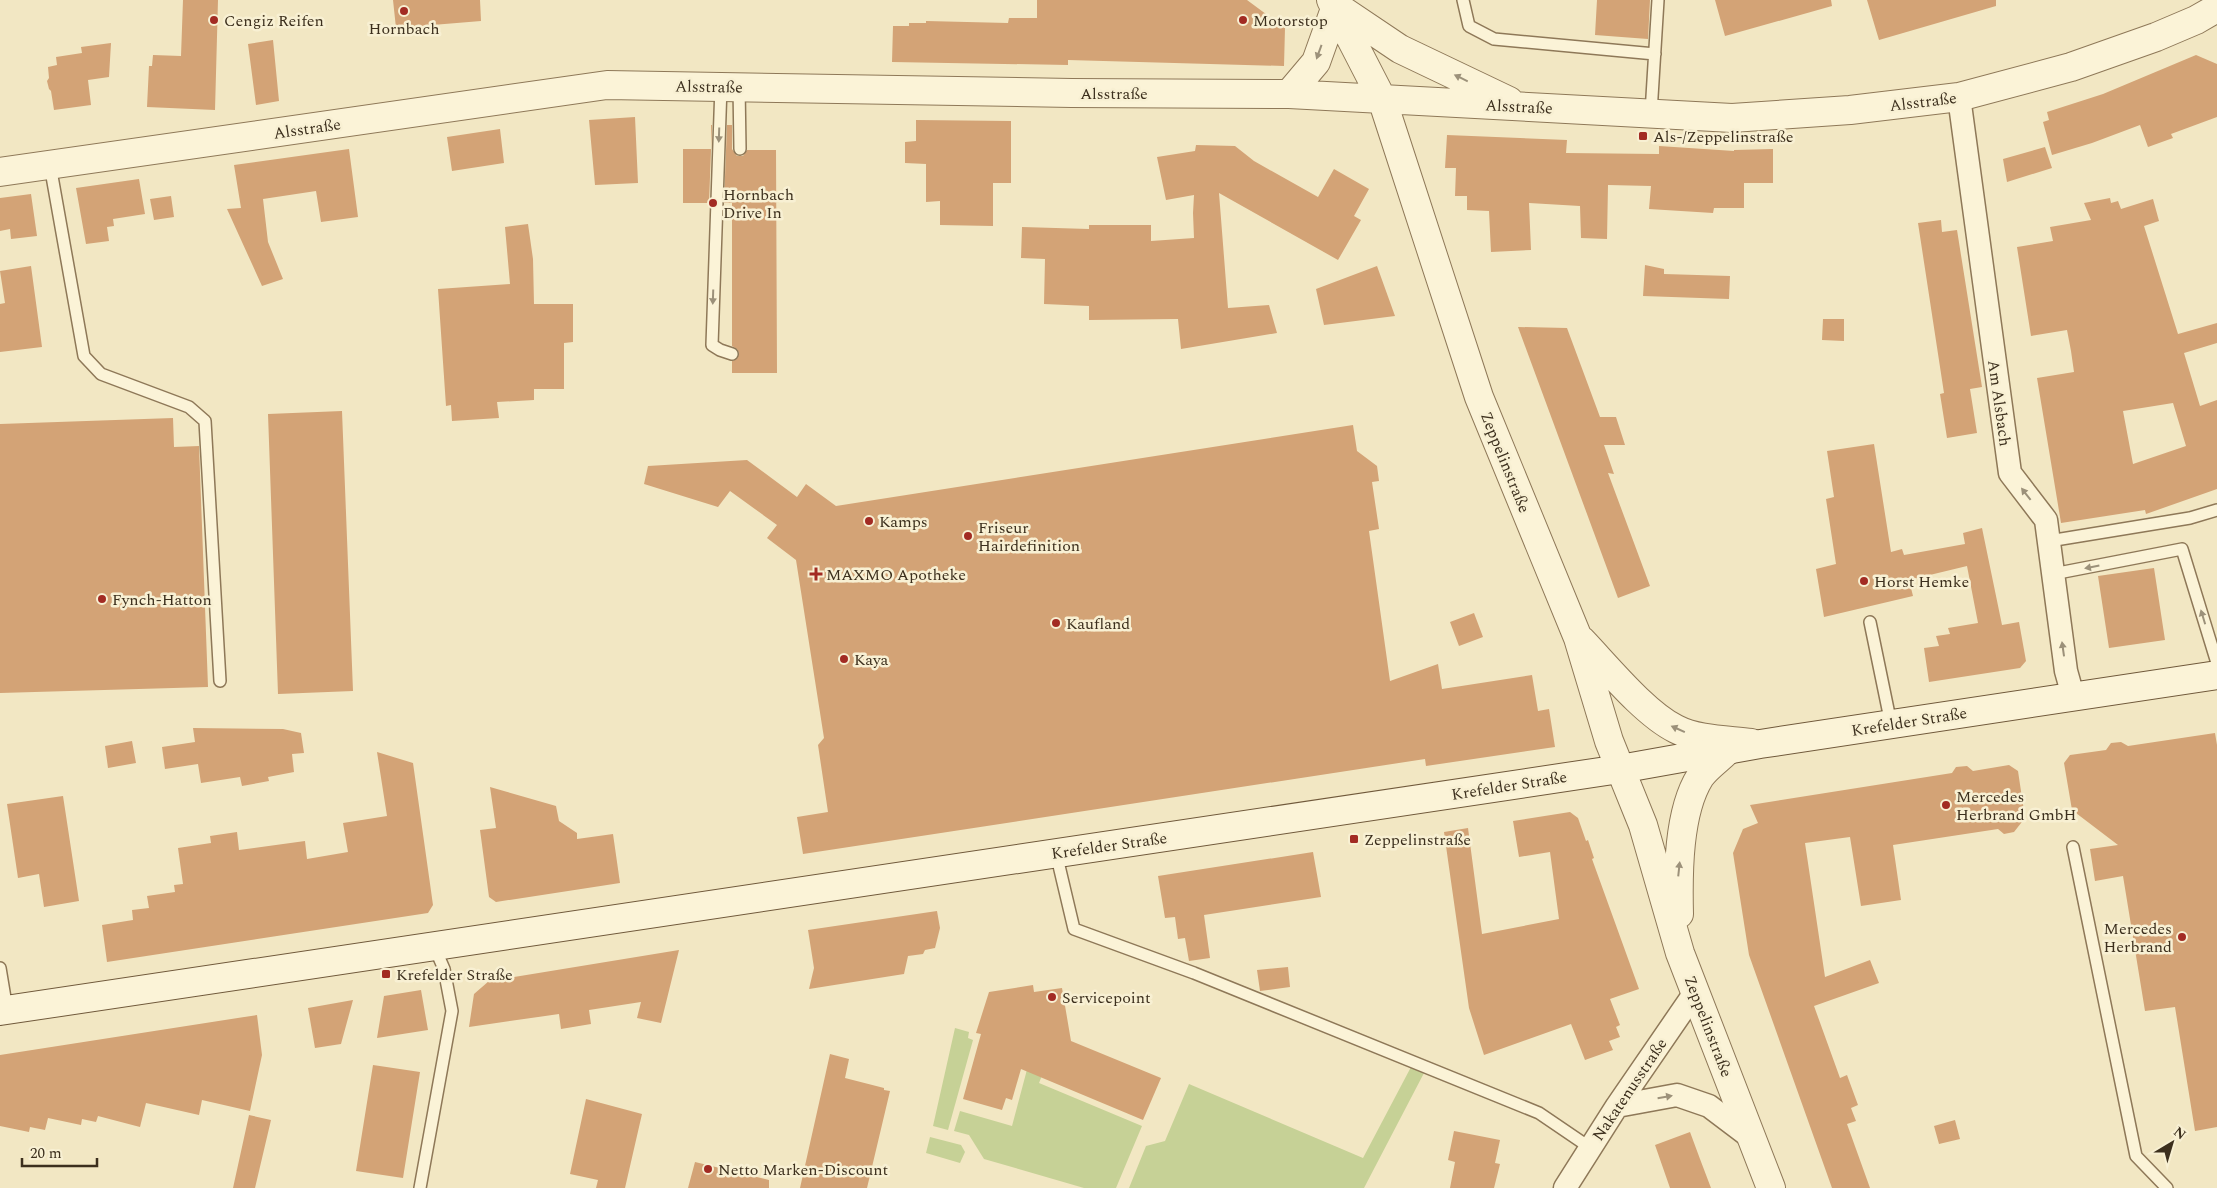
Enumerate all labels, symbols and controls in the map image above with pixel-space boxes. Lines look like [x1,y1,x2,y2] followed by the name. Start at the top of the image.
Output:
[398,5,410,17] marker: Hornbach
[224,9,324,33] place label: Cengiz Reifen
[1253,9,1328,33] place label: Motorstop
[208,14,220,26] marker: Cengiz Reifen
[1237,14,1249,26] marker: Motorstop
[369,17,439,41] place label: Hornbach
[1315,45,1323,60] one-way arrow
[675,74,743,100] street label: Alsstraße
[1453,74,1468,82] one-way arrow
[1080,82,1148,106] street label: Alsstraße
[1888,86,1958,118] street label: Alsstraße
[1485,93,1553,121] street label: Alsstraße
[272,112,342,146] street label: Alsstraße
[1653,125,1794,149] place label: Als-/Zeppelinstraße
[715,127,723,143] one-way arrow
[1637,130,1649,142] marker: Als-/Zeppelinstraße
[723,183,794,225] place label: Hornbach Drive In
[707,197,719,209] marker: Hornbach Drive In
[709,289,717,305] one-way arrow
[1981,358,2017,448] street label: Am Alsbach
[1474,408,1536,517] street label: Zeppelinstraße
[2021,488,2032,501] one-way arrow
[879,510,928,534] place label: Kamps
[863,515,875,527] marker: Kamps
[978,516,1080,558] place label: Friseur Hairdefinition
[962,530,974,542] marker: Friseur Hairdefinition
[826,563,966,587] place label: MAXMO Apotheke
[2083,563,2099,571] one-way arrow
[810,568,822,580] marker: MAXMO Apotheke
[1874,570,1969,594] place label: Horst Hemke
[1858,575,1870,587] marker: Horst Hemke
[112,588,212,612] place label: Fynch-Hatton
[96,593,108,605] marker: Fynch-Hatton
[2199,609,2206,624] one-way arrow
[1066,612,1130,636] place label: Kaufland
[1050,617,1062,629] marker: Kaufland
[2059,640,2067,656] one-way arrow
[854,648,889,672] place label: Kaya
[838,653,850,665] marker: Kaya
[1850,701,1969,743] street label: Krefelder Straße
[1671,725,1685,733] one-way arrow
[1450,765,1569,807] street label: Krefelder Straße
[1956,785,2076,827] place label: Mercedes Herbrand GmbH
[1940,799,1952,811] marker: Mercedes Herbrand GmbH
[1050,826,1169,866] street label: Krefelder Straße
[1364,828,1471,852] place label: Zeppelinstraße
[1348,833,1360,845] marker: Zeppelinstraße
[1675,861,1683,877] one-way arrow
[2103,917,2172,959] place label: Mercedes Herbrand
[2176,931,2188,943] marker: Mercedes Herbrand
[396,963,513,987] place label: Krefelder Straße
[380,968,392,980] marker: Krefelder Straße
[1678,972,1738,1081] street label: Zeppelinstraße
[1062,986,1151,1010] place label: Servicepoint
[1046,991,1058,1003] marker: Servicepoint
[1586,1033,1673,1146] street label: Nakatenusstraße
[1657,1093,1673,1101] one-way arrow
[2147,1118,2197,1168] north arrow
[2169,1121,2191,1145] text: N
[22,1136,98,1168] scale bar
[30,1142,62,1165] text: 20 m
[718,1158,889,1182] place label: Netto Marken-Discount
[702,1163,714,1175] marker: Netto Marken-Discount

